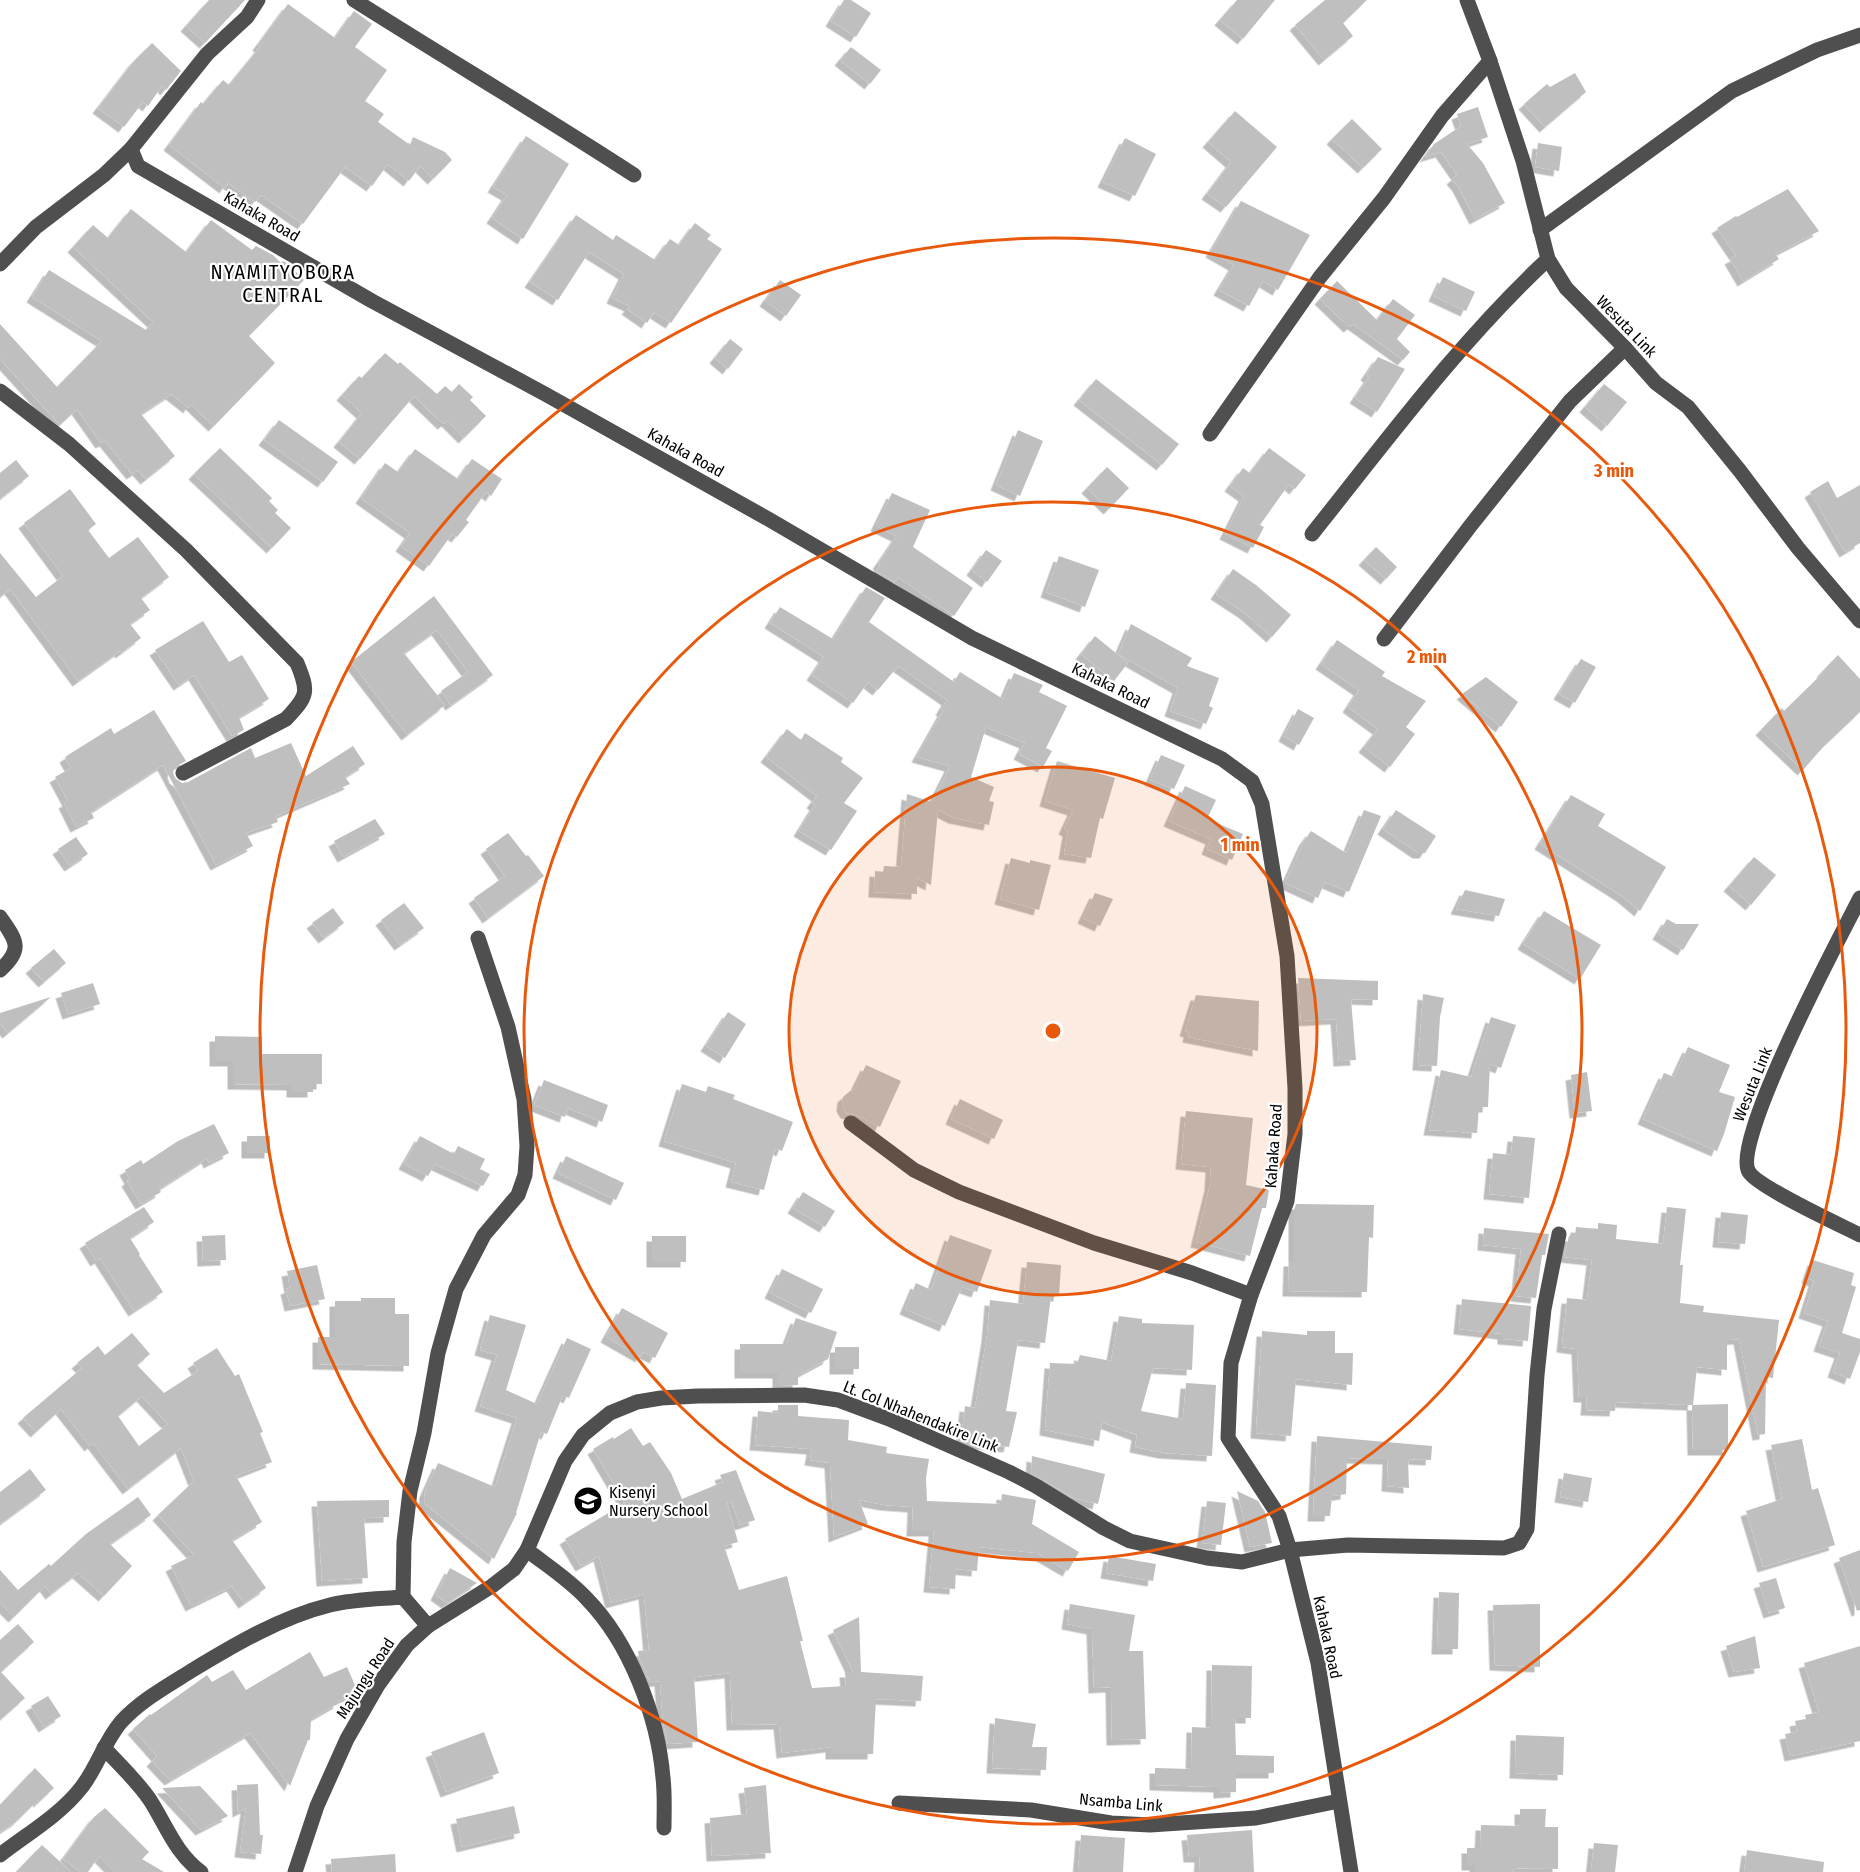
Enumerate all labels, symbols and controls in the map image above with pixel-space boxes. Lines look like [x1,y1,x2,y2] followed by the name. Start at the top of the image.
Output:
[220,187,303,246] street label: Kahaka Road
[210,260,356,307] district label: NYAMITYOBORA CENTRAL
[1592,291,1661,362] street label: Wesuta Link
[644,424,727,481] street label: Kahaka Road
[1593,460,1634,482] text: 3 min
[1406,646,1447,668] text: 2 min
[1069,658,1153,712] street label: Kahaka Road
[1220,834,1260,856] text: 1 min
[1043,1021,1063,1041] centre of rings
[1729,1044,1776,1124] street label: Wesuta Link
[1261,1103,1286,1189] street label: Kahaka Road
[840,1377,1002,1457] street label: Lt. Col Nhahendakire Link
[609,1483,708,1520] place label: Kisenyi Nursery School
[572,1485,604,1517] school or university icon: Kisenyi Nursery School
[1309,1594,1346,1680] street label: Kahaka Road
[332,1634,399,1722] street label: Majungu Road
[1079,1789,1164,1816] street label: Nsamba Link

